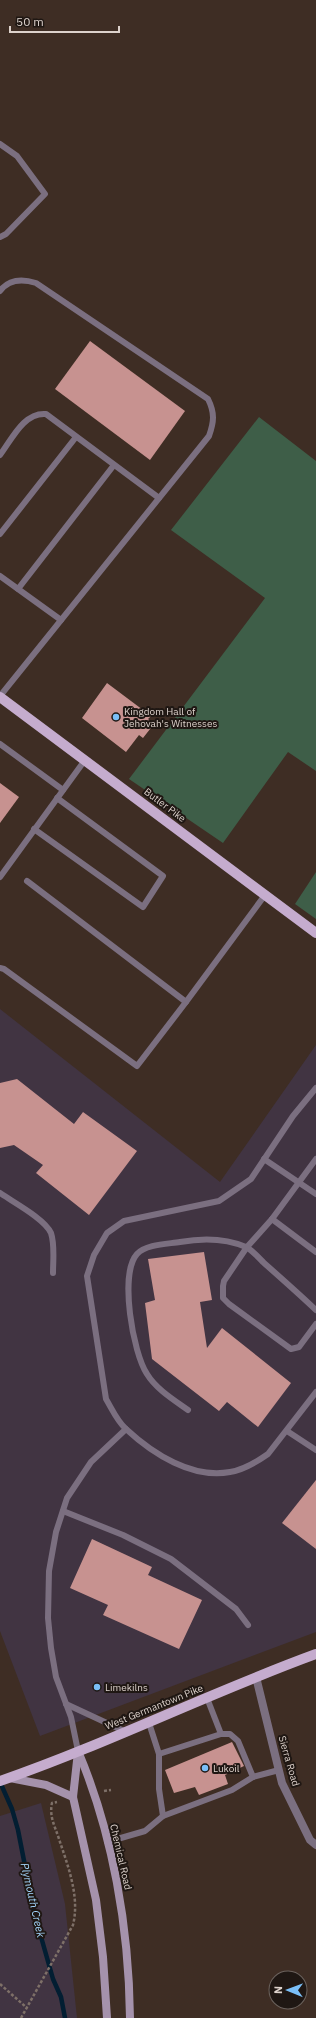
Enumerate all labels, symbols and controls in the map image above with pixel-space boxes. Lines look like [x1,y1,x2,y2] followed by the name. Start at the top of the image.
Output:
[10,8,119,34] scale bar
[16,14,44,29] text: 50 m
[124,705,217,730] place label: Kingdom Hall of Jehovah's Witnesses
[111,712,121,722] marker: Kingdom Hall of Jehovah's Witnesses
[141,785,189,825] street label: Butler Pike
[103,1681,205,1733] street label: West Germantown Pike
[105,1681,148,1694] place label: Limekilns
[92,1682,102,1692] marker: Limekilns
[276,1734,302,1788] street label: Sierra Road
[213,1762,240,1775] place label: Lukoil
[200,1763,210,1773] marker: Lukoil
[107,1823,135,1891] street label: Chemical Road
[18,1861,48,1939] water label: Plymouth Creek
[268,1970,308,2010] north arrow
[271,1986,285,1994] text: N

